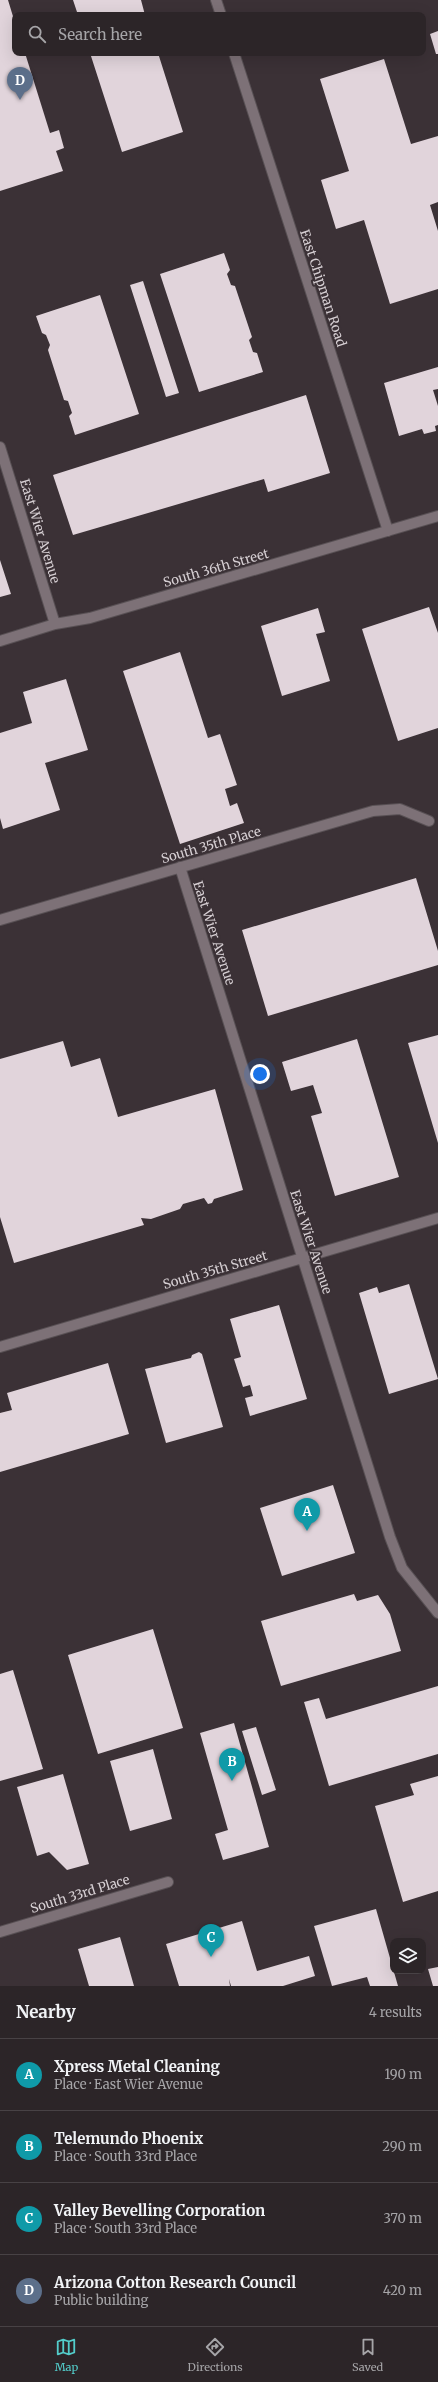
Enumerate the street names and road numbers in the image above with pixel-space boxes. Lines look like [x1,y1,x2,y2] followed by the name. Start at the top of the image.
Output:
[296,227,350,349] street label: East Chipman Road
[16,477,64,586] street label: East Wier Avenue
[161,545,271,591] street label: South 36th Street
[159,823,263,867] street label: South 35th Place
[189,879,239,987] street label: East Wier Avenue
[286,1188,336,1296] street label: East Wier Avenue
[161,1247,269,1293] street label: South 35th Street
[28,1871,132,1917] street label: South 33rd Place

